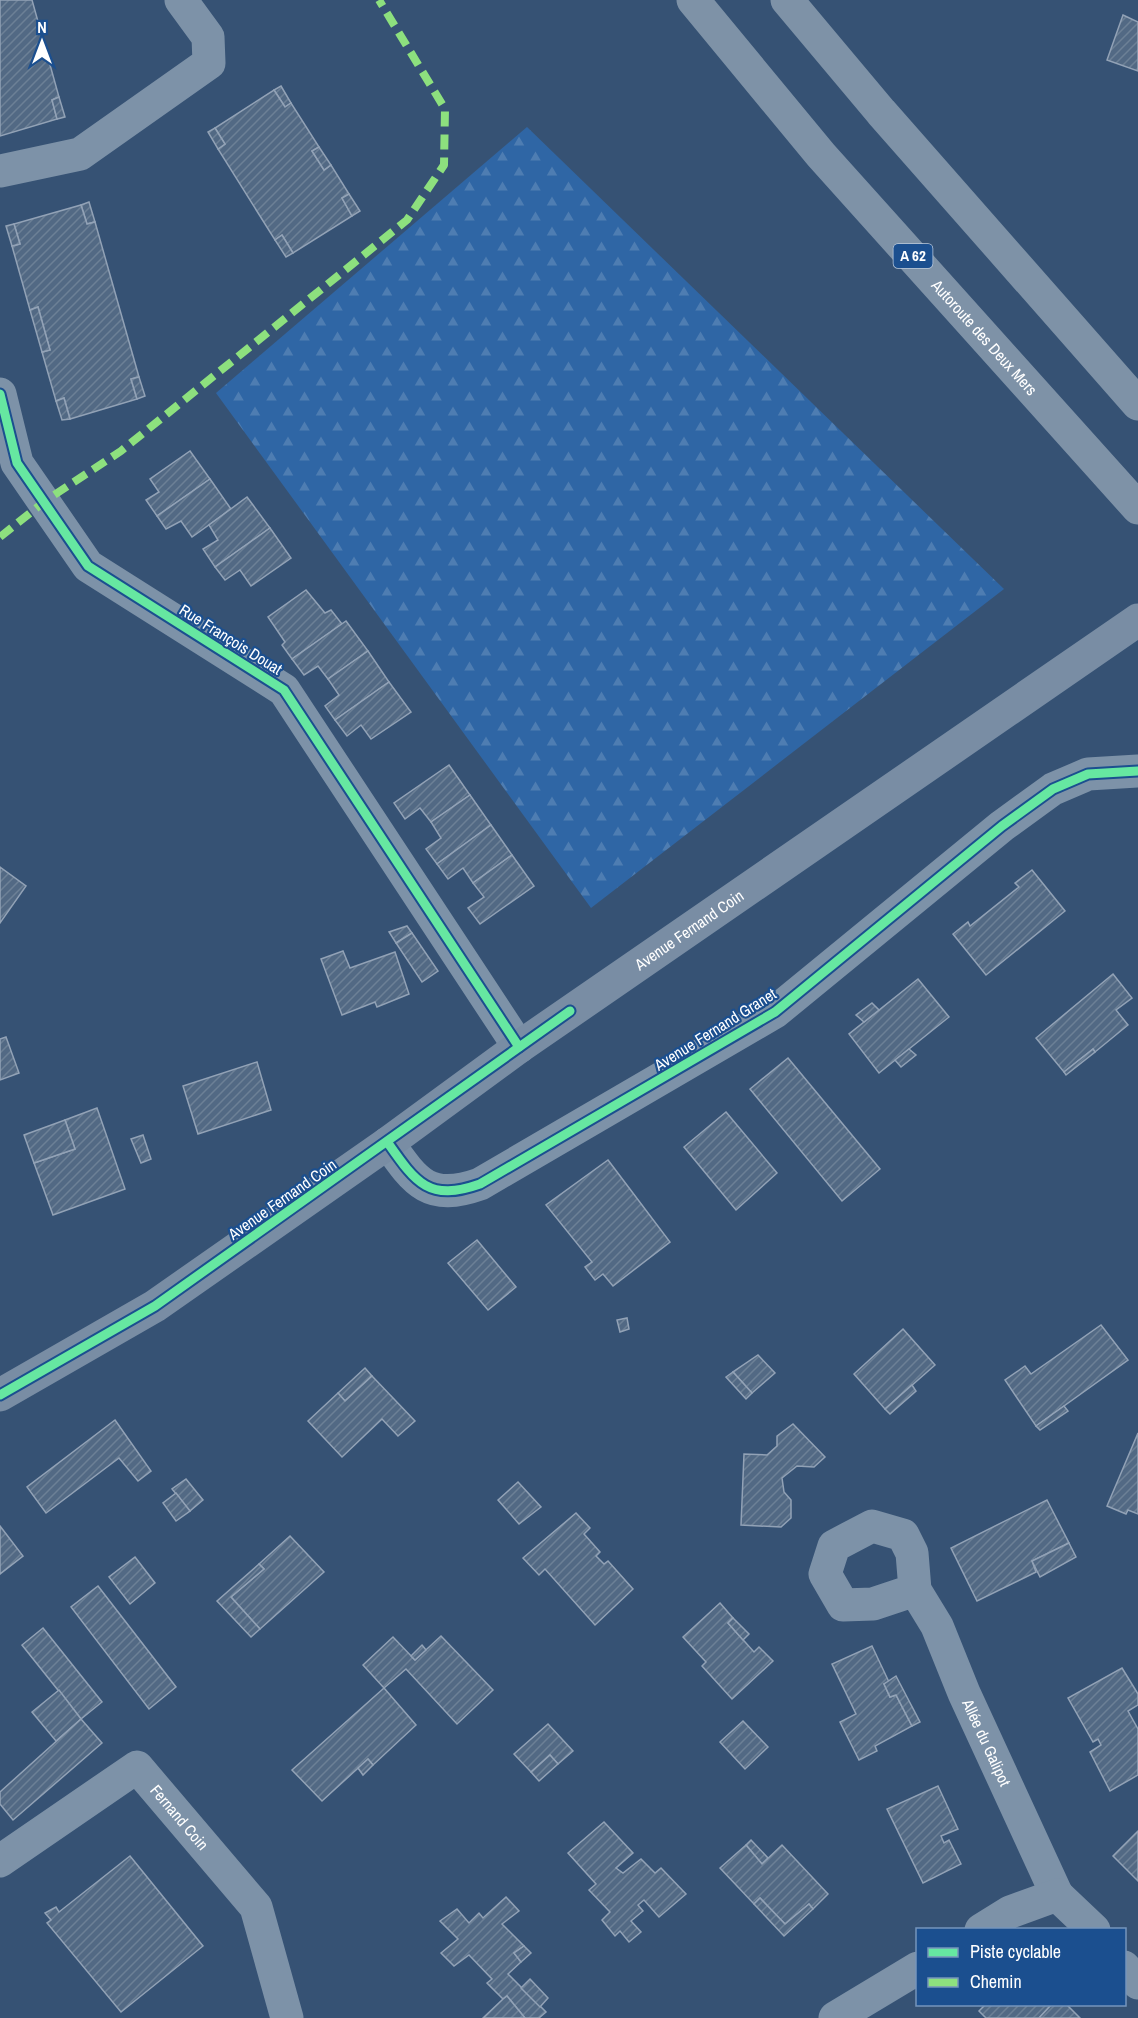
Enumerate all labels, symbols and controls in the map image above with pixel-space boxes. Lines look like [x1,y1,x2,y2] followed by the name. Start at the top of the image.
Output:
[12,12,72,72] north arrow
[37,16,47,38] text: N
[894,244,932,268] road number: A 62
[926,274,1043,400] street label: Autoroute des Deux Mers
[175,599,287,680] street label: Rue François Douat
[629,884,748,976] street label: Avenue Fernand Coin
[649,982,780,1076] street label: Avenue Fernand Granet
[223,1153,341,1245] street label: Avenue Fernand Coin
[957,1695,1016,1790] street label: Allée du Galipot
[145,1780,214,1855] street label: Fernand Coin
[916,1928,1126,2006] legend
[970,1939,1061,1964] text: Piste cyclable
[970,1969,1022,1994] text: Chemin

